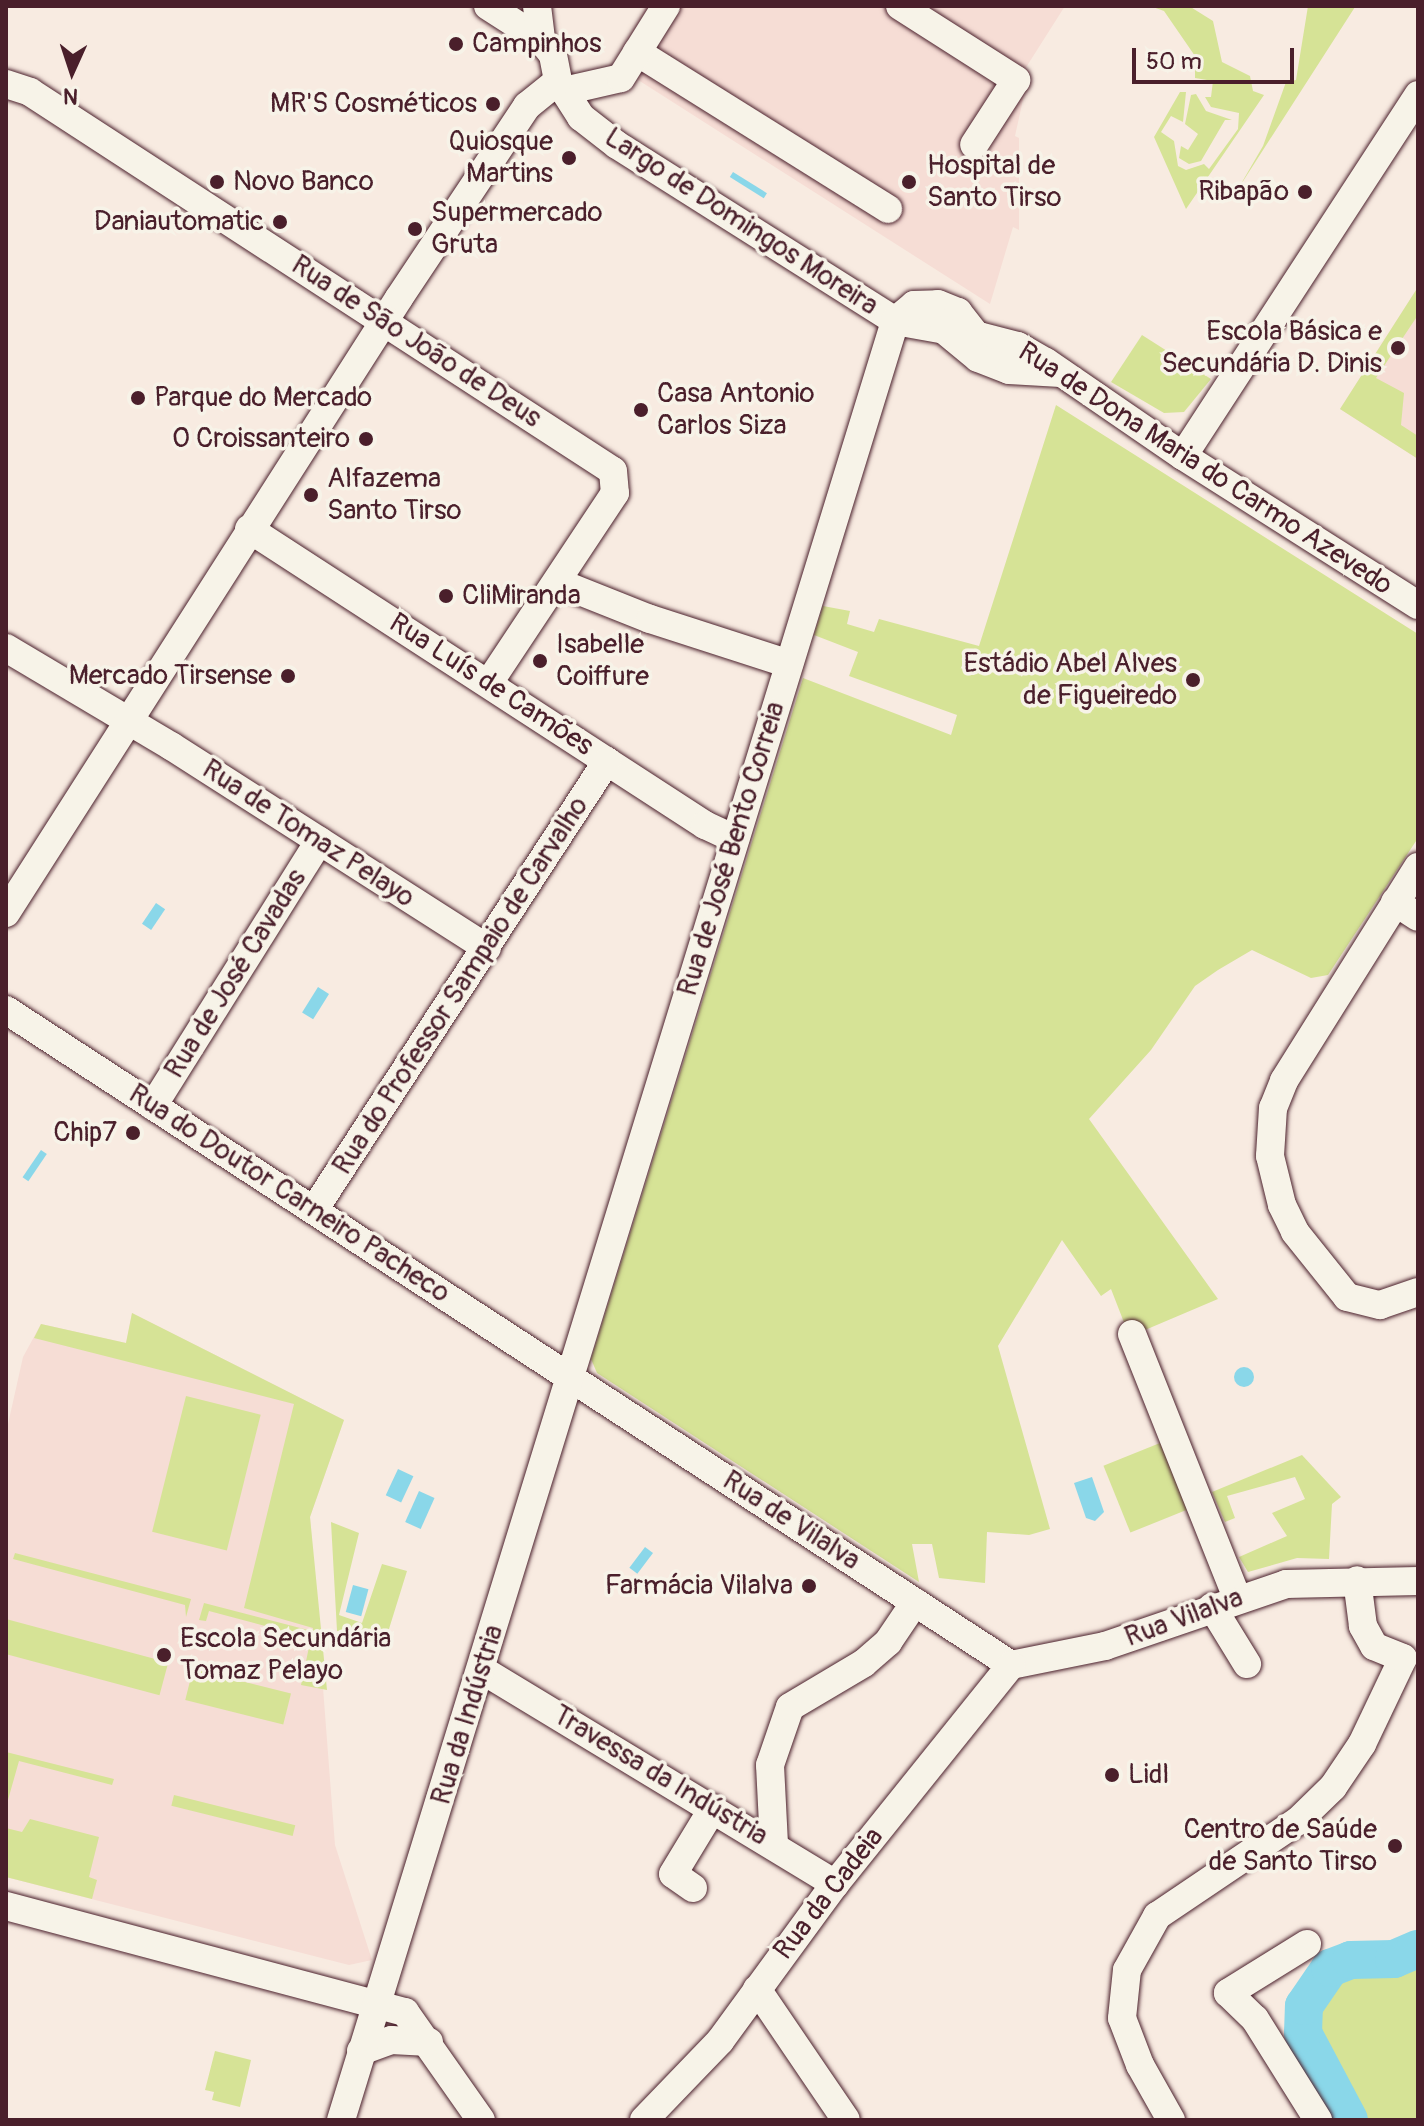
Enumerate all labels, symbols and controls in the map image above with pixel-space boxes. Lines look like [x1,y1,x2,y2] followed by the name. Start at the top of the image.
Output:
[472,27,602,61] place label: Campinhos
[32,32,112,112] north arrow
[1136,32,1298,82] scale bar
[447,35,465,53] marker: Campinhos
[1146,47,1202,76] text: 50 m
[63,82,79,110] text: N
[270,87,477,121] place label: MR'S Cosméticos
[484,95,502,113] marker: MR'S Cosméticos
[598,121,884,323] street label: Largo de Domingos Moreira
[448,125,553,191] place label: Quiosque Martins
[560,149,578,167] marker: Quiosque Martins
[927,149,1062,215] place label: Hospital de Santo Tirso
[233,165,374,199] place label: Novo Banco
[898,171,920,193] marker: Hospital de Santo Tirso
[208,173,226,191] marker: Novo Banco
[1198,175,1289,209] place label: Ribapão
[1296,183,1314,201] marker: Ribapão
[431,196,603,262] place label: Supermercado Gruta
[94,205,264,239] place label: Daniautomatic
[271,213,289,231] marker: Daniautomatic
[406,220,424,238] marker: Supermercado Gruta
[285,249,547,435] street label: Rua de São João de Deus
[1161,315,1382,381] place label: Escola Básica e Secundária D. Dinis
[1012,335,1398,603] street label: Rua de Dona Maria do Carmo Azevedo
[1389,339,1407,357] marker: Escola Básica e Secundária D. Dinis
[657,377,815,443] place label: Casa Antonio Carlos Siza
[154,381,372,415] place label: Parque do Mercado
[129,389,147,407] marker: Parque do Mercado
[632,401,650,419] marker: Casa Antonio Carlos Siza
[172,422,350,456] place label: O Croissanteiro
[357,430,375,448] marker: O Croissanteiro
[327,462,462,528] place label: Alfazema Santo Tirso
[302,486,320,504] marker: Alfazema Santo Tirso
[462,579,581,613] place label: CliMiranda
[437,587,455,605] marker: CliMiranda
[383,607,599,763] street label: Rua Luís de Camões
[556,628,649,694] place label: Isabelle Coiffure
[964,647,1177,713] place label: Estádio Abel Alves de Figueiredo
[531,652,549,670] marker: Isabelle Coiffure
[69,659,272,693] place label: Mercado Tirsense
[279,667,297,685] marker: Mercado Tirsense
[1184,671,1202,689] marker: Estádio Abel Alves de Figueiredo
[671,698,793,1000] street label: Rua de José Bento Correia
[196,753,420,915] street label: Rua de Tomaz Pelayo
[326,791,596,1181] street label: Rua do Professor Sampaio de Carvalho
[158,863,314,1085] street label: Rua de José Cavadas
[122,1078,456,1310] street label: Rua do Doutor Carneiro Pacheco
[53,1116,117,1150] place label: Chip7
[124,1124,142,1142] marker: Chip7
[716,1464,866,1578] street label: Rua de Vilalva
[605,1569,793,1603] place label: Farmácia Vilalva
[800,1577,818,1595] marker: Farmácia Vilalva
[1120,1581,1248,1655] street label: Rua Vilalva
[425,1621,511,1809] street label: Rua da Indústria
[180,1622,391,1688] place label: Escola Secundária Tomaz Pelayo
[155,1646,173,1664] marker: Escola Secundária Tomaz Pelayo
[546,1699,774,1853] street label: Travessa da Indústria
[1128,1758,1169,1792] place label: Lidl
[1103,1766,1121,1784] marker: Lidl
[1184,1813,1377,1879] place label: Centro de Saúde de Santo Tirso
[767,1821,891,1967] street label: Rua da Cadeia
[1384,1835,1406,1857] marker: Centro de Saúde de Santo Tirso

